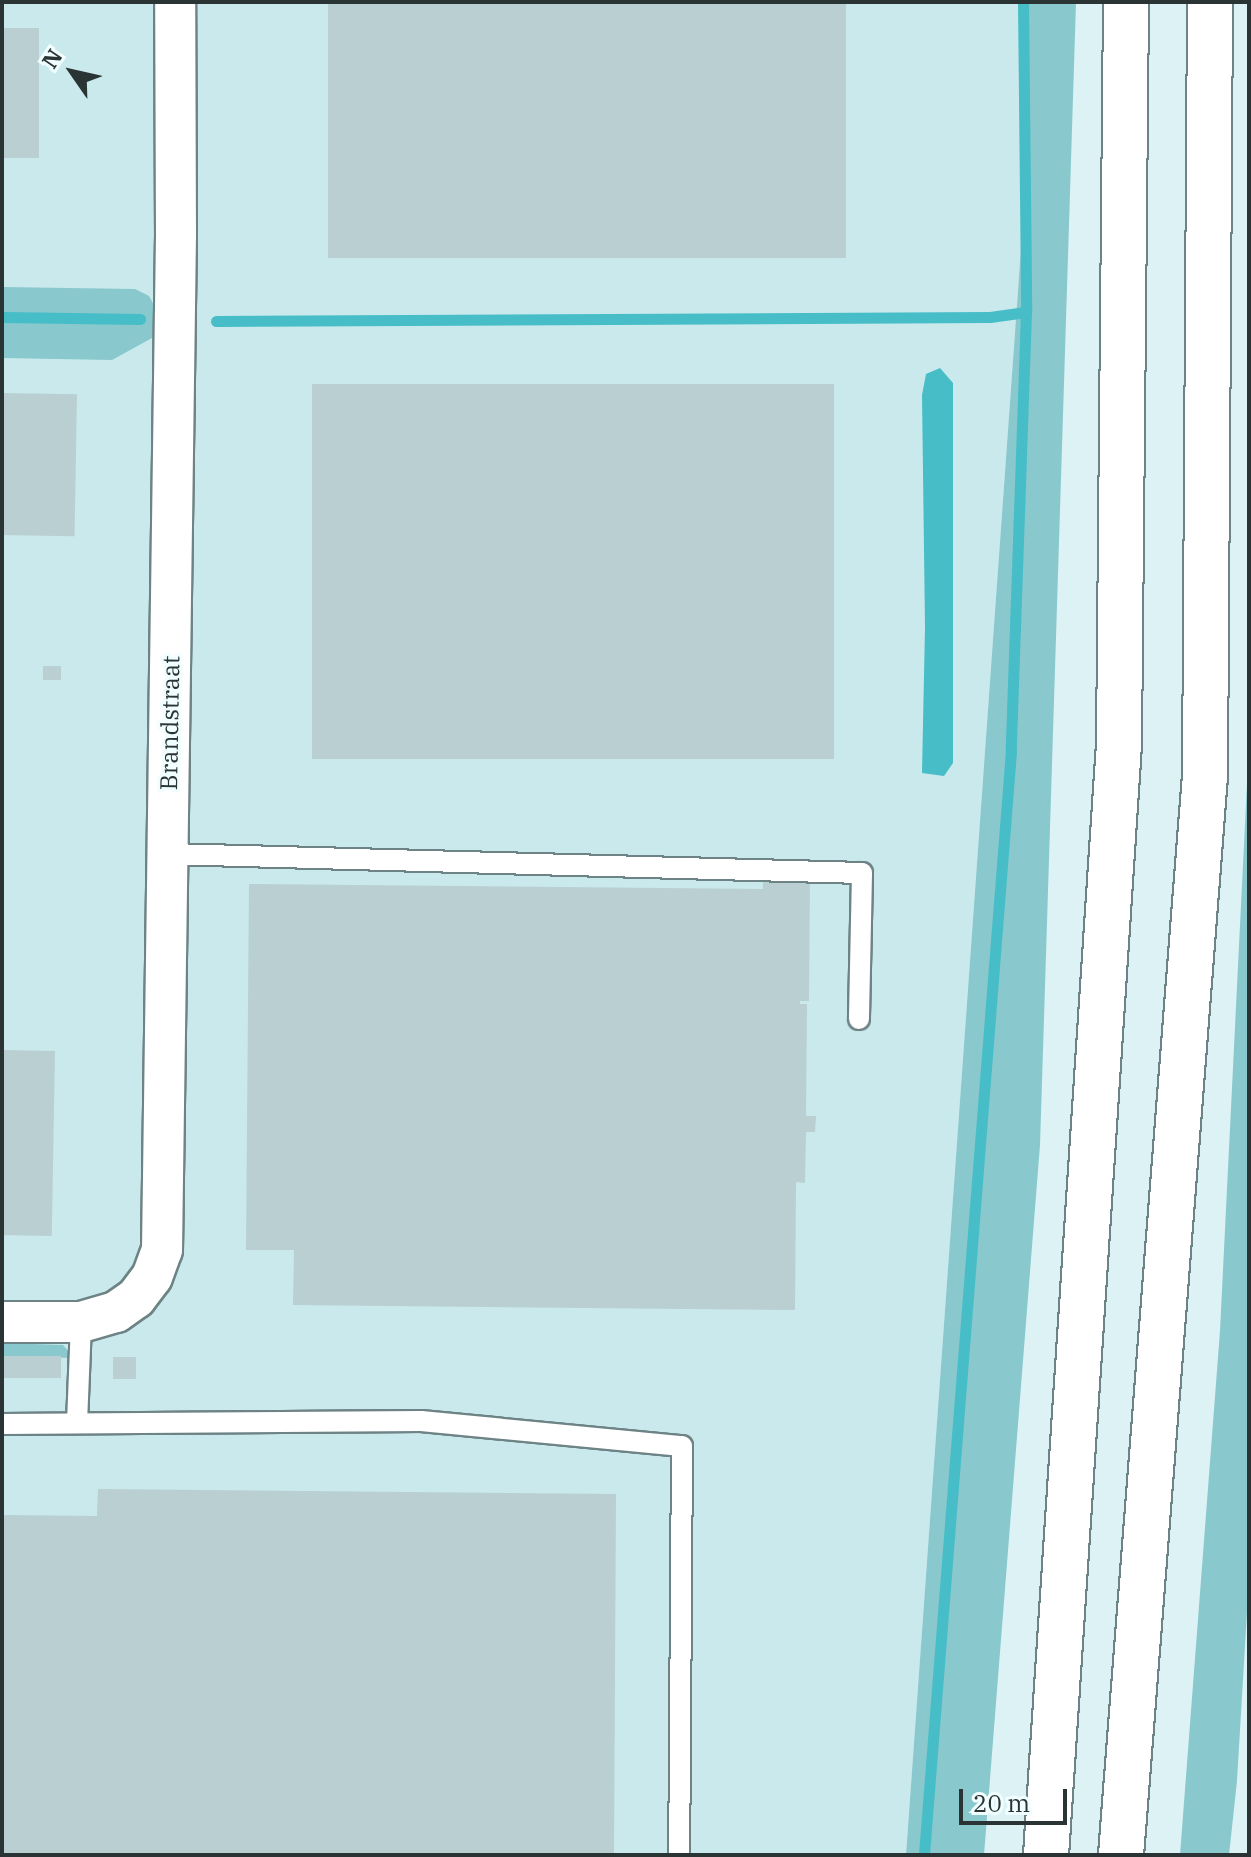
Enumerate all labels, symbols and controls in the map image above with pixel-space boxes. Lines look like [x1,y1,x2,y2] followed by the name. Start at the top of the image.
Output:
[32,32,112,112] north arrow
[35,43,69,74] text: N
[154,655,186,791] street label: Brandstraat
[963,1773,1071,1823] scale bar
[973,1787,1030,1819] text: 20 m

